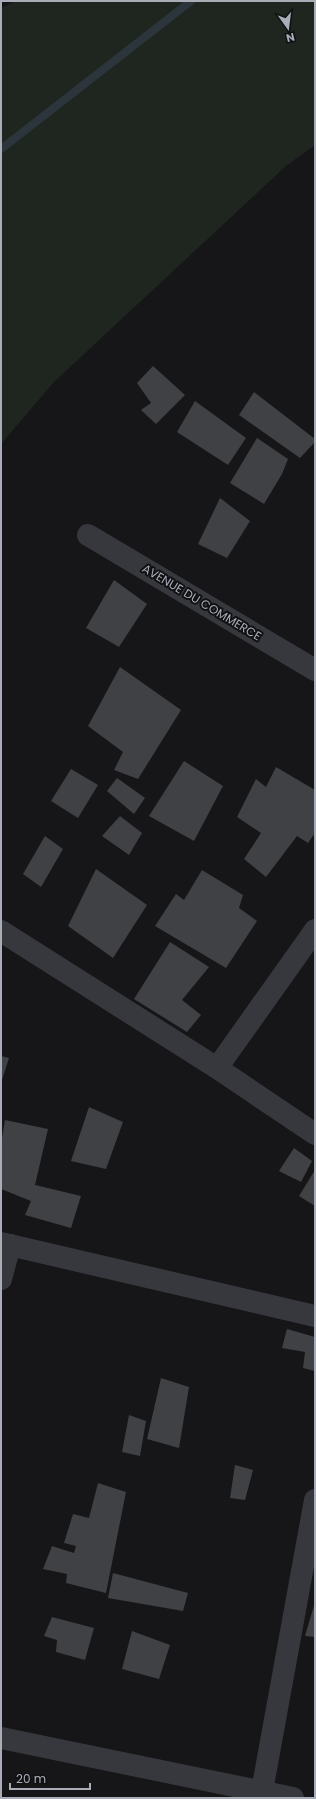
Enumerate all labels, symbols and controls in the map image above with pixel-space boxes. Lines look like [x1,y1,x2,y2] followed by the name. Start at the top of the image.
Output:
[268,8,308,48] north arrow
[284,29,296,46] text: N
[139,560,265,644] street label: AVENUE DU COMMERCE
[10,1765,90,1791] scale bar
[16,1770,46,1787] text: 20 m

